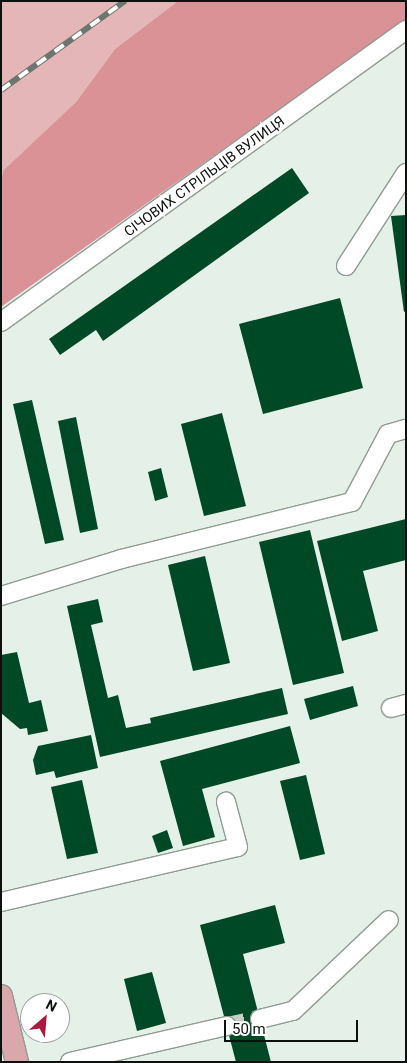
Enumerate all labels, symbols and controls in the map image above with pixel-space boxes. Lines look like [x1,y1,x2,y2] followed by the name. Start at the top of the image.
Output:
[121,112,287,240] street label: СІЧОВИХ СТРІЛЬЦІВ ВУЛИЦЯ
[20,993,70,1043] north arrow
[43,996,59,1015] text: N
[227,1010,361,1042] scale bar
[232,1020,266,1038] text: 50 m

